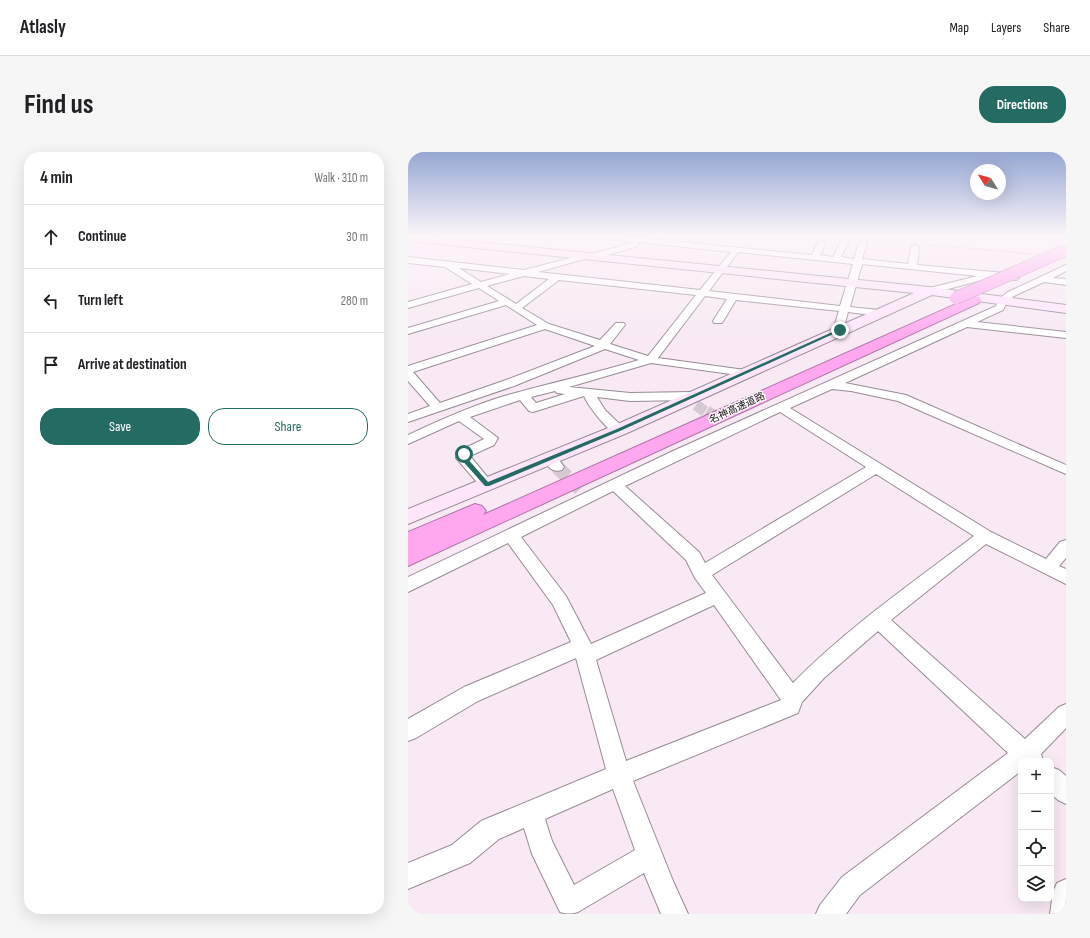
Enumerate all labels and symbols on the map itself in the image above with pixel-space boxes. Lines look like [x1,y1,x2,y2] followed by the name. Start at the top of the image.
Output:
[970,164,1006,200] north arrow
[831,321,849,339] route end
[707,390,767,426] street label: 名神高速道路
[455,445,473,463] route start

